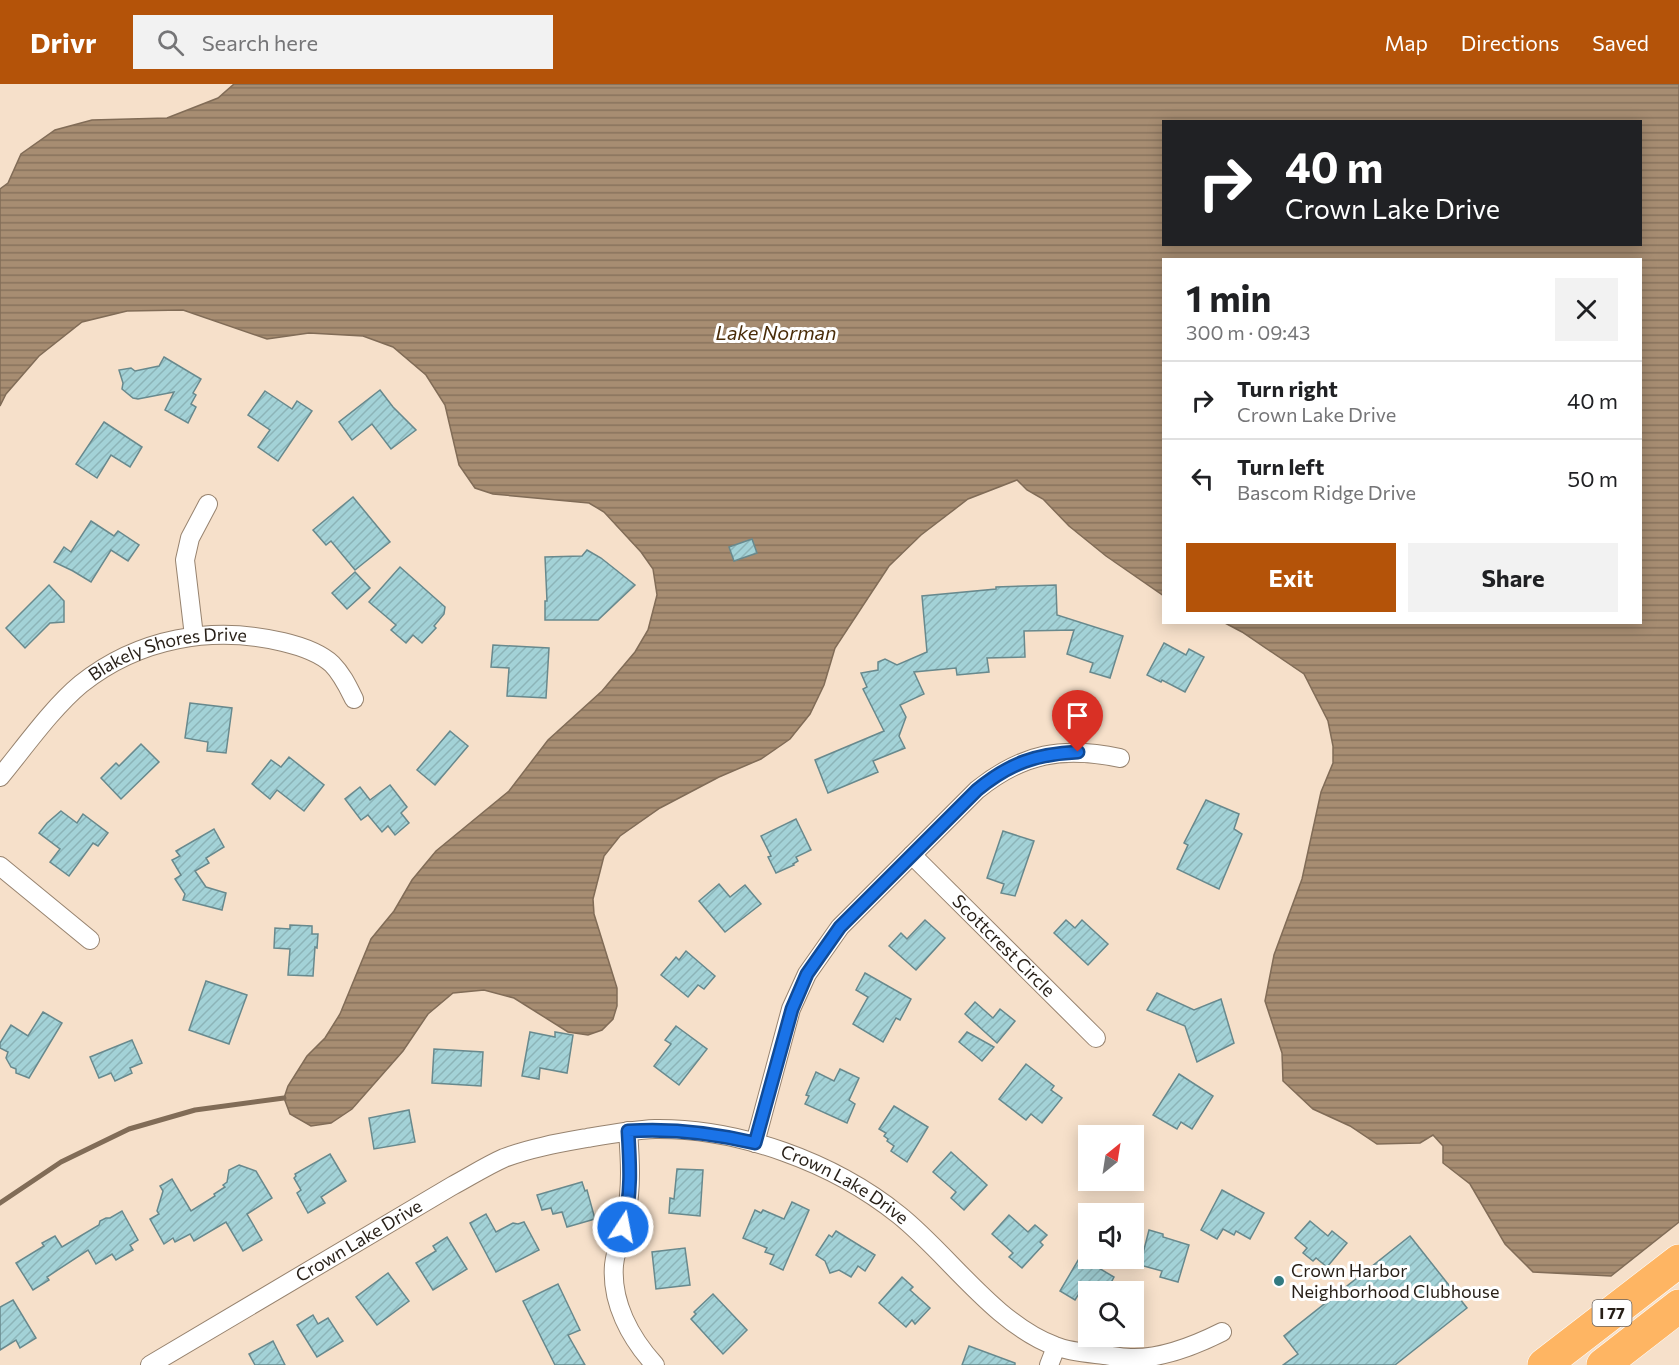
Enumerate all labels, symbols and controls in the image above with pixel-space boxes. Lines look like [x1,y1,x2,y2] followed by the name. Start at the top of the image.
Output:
[133,15,553,69] search box
[30,25,97,59] text: Drivr
[154,26,187,59] icon: search
[202,29,318,56] text: Search here
[1385,30,1428,55] text: Map
[1461,30,1559,55] text: Directions
[1592,30,1649,55] text: Saved
[1285,140,1383,192] text: 40 m
[1186,144,1264,222] icon: right
[1285,192,1500,225] text: Crown Lake Drive
[1186,275,1271,319] text: 1 min
[1555,278,1618,341] button: close
[715,320,837,344] water label: Lake Norman
[1186,320,1311,344] text: 300 m · 09:43
[1237,375,1338,402] text: Turn right
[1186,384,1219,417] icon: right
[1567,387,1618,414] text: 40 m
[1237,402,1396,426] text: Crown Lake Drive
[1237,453,1324,480] text: Turn left
[1186,462,1219,495] icon: left
[1568,465,1618,492] text: 50 m
[1237,480,1416,504] text: Bascom Ridge Drive
[1186,543,1396,612] button: Exit
[1408,543,1618,612] button: Share
[84,623,248,685] street label: Blakely Shores Drive
[1052,690,1103,752] pin
[1061,699,1094,732] icon: arrive
[948,890,1060,1001] street label: Scottcrest Circle
[1078,1125,1144,1191] north arrow
[1078,1125,1144,1347] map controls
[778,1140,914,1228] street label: Crown Lake Drive
[291,1194,426,1286] street label: Crown Lake Drive
[591,1195,655,1259] position arrow
[1078,1203,1144,1269] button: sound
[1291,1259,1499,1302] place label: Crown Harbor Neighborhood Clubhouse
[1272,1274,1286,1288] marker: Crown Harbor Neighborhood Clubhouse
[1078,1281,1144,1347] button: search
[1592,1300,1632,1326] road number: I 77

